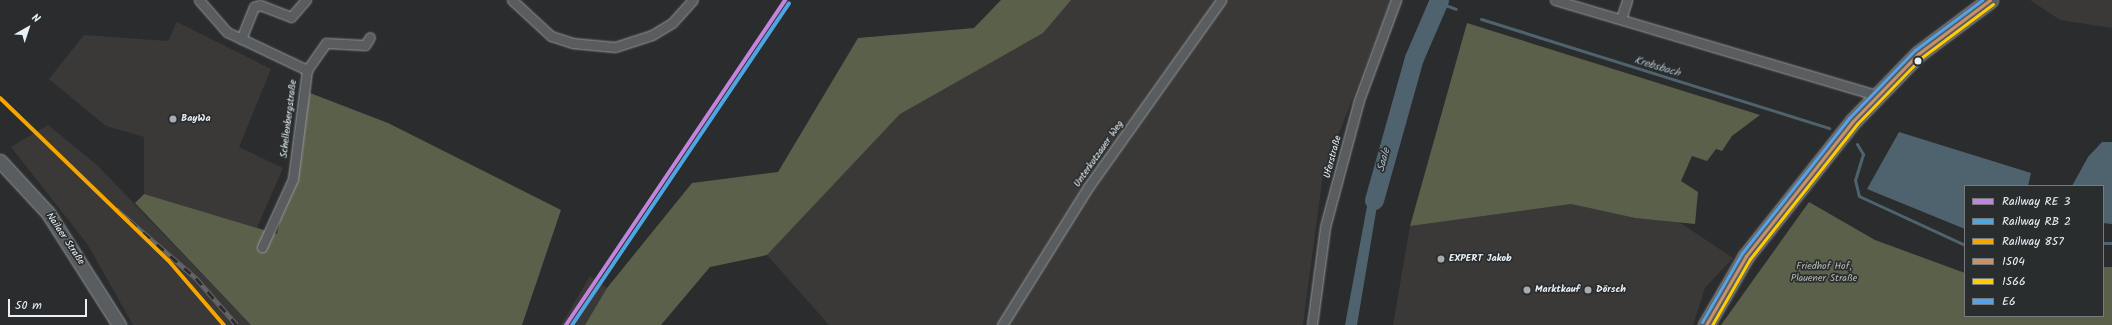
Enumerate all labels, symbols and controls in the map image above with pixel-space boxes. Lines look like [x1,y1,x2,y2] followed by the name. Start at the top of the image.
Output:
[8,8,48,48] north arrow
[27,9,44,28] text: N
[1632,54,1682,80] water label: Krebsbach
[1913,56,1923,66] unlabelled marker
[278,79,300,159] street label: Schellenbergstraße
[181,113,210,125] place label: BayWa
[168,114,178,124] marker: BayWa
[1071,118,1127,190] street label: Unterkotzauer Weg
[1322,134,1344,180] street label: Uferstraße
[1375,147,1393,173] water label: Saale
[1964,185,2104,317] legend
[2002,192,2070,211] text: Railway RE 3
[43,211,87,267] street label: Nailaer Straße
[2002,212,2071,231] text: Railway RB 2
[2002,232,2064,251] text: Railway 857
[2002,252,2025,271] text: 1504
[1449,253,1512,265] place label: EXPERT Jakob
[1436,254,1446,264] marker: EXPERT Jakob
[1791,260,1857,284] park label: Friedhof Hof, Plauener Straße
[2002,272,2026,291] text: 1566
[1535,284,1580,296] place label: Marktkauf
[1596,284,1626,296] place label: Dörsch
[1522,285,1532,295] marker: Marktkauf
[1583,285,1593,295] marker: Dörsch
[10,291,89,317] scale bar
[2002,292,2016,311] text: E6
[15,296,42,315] text: 50 m

